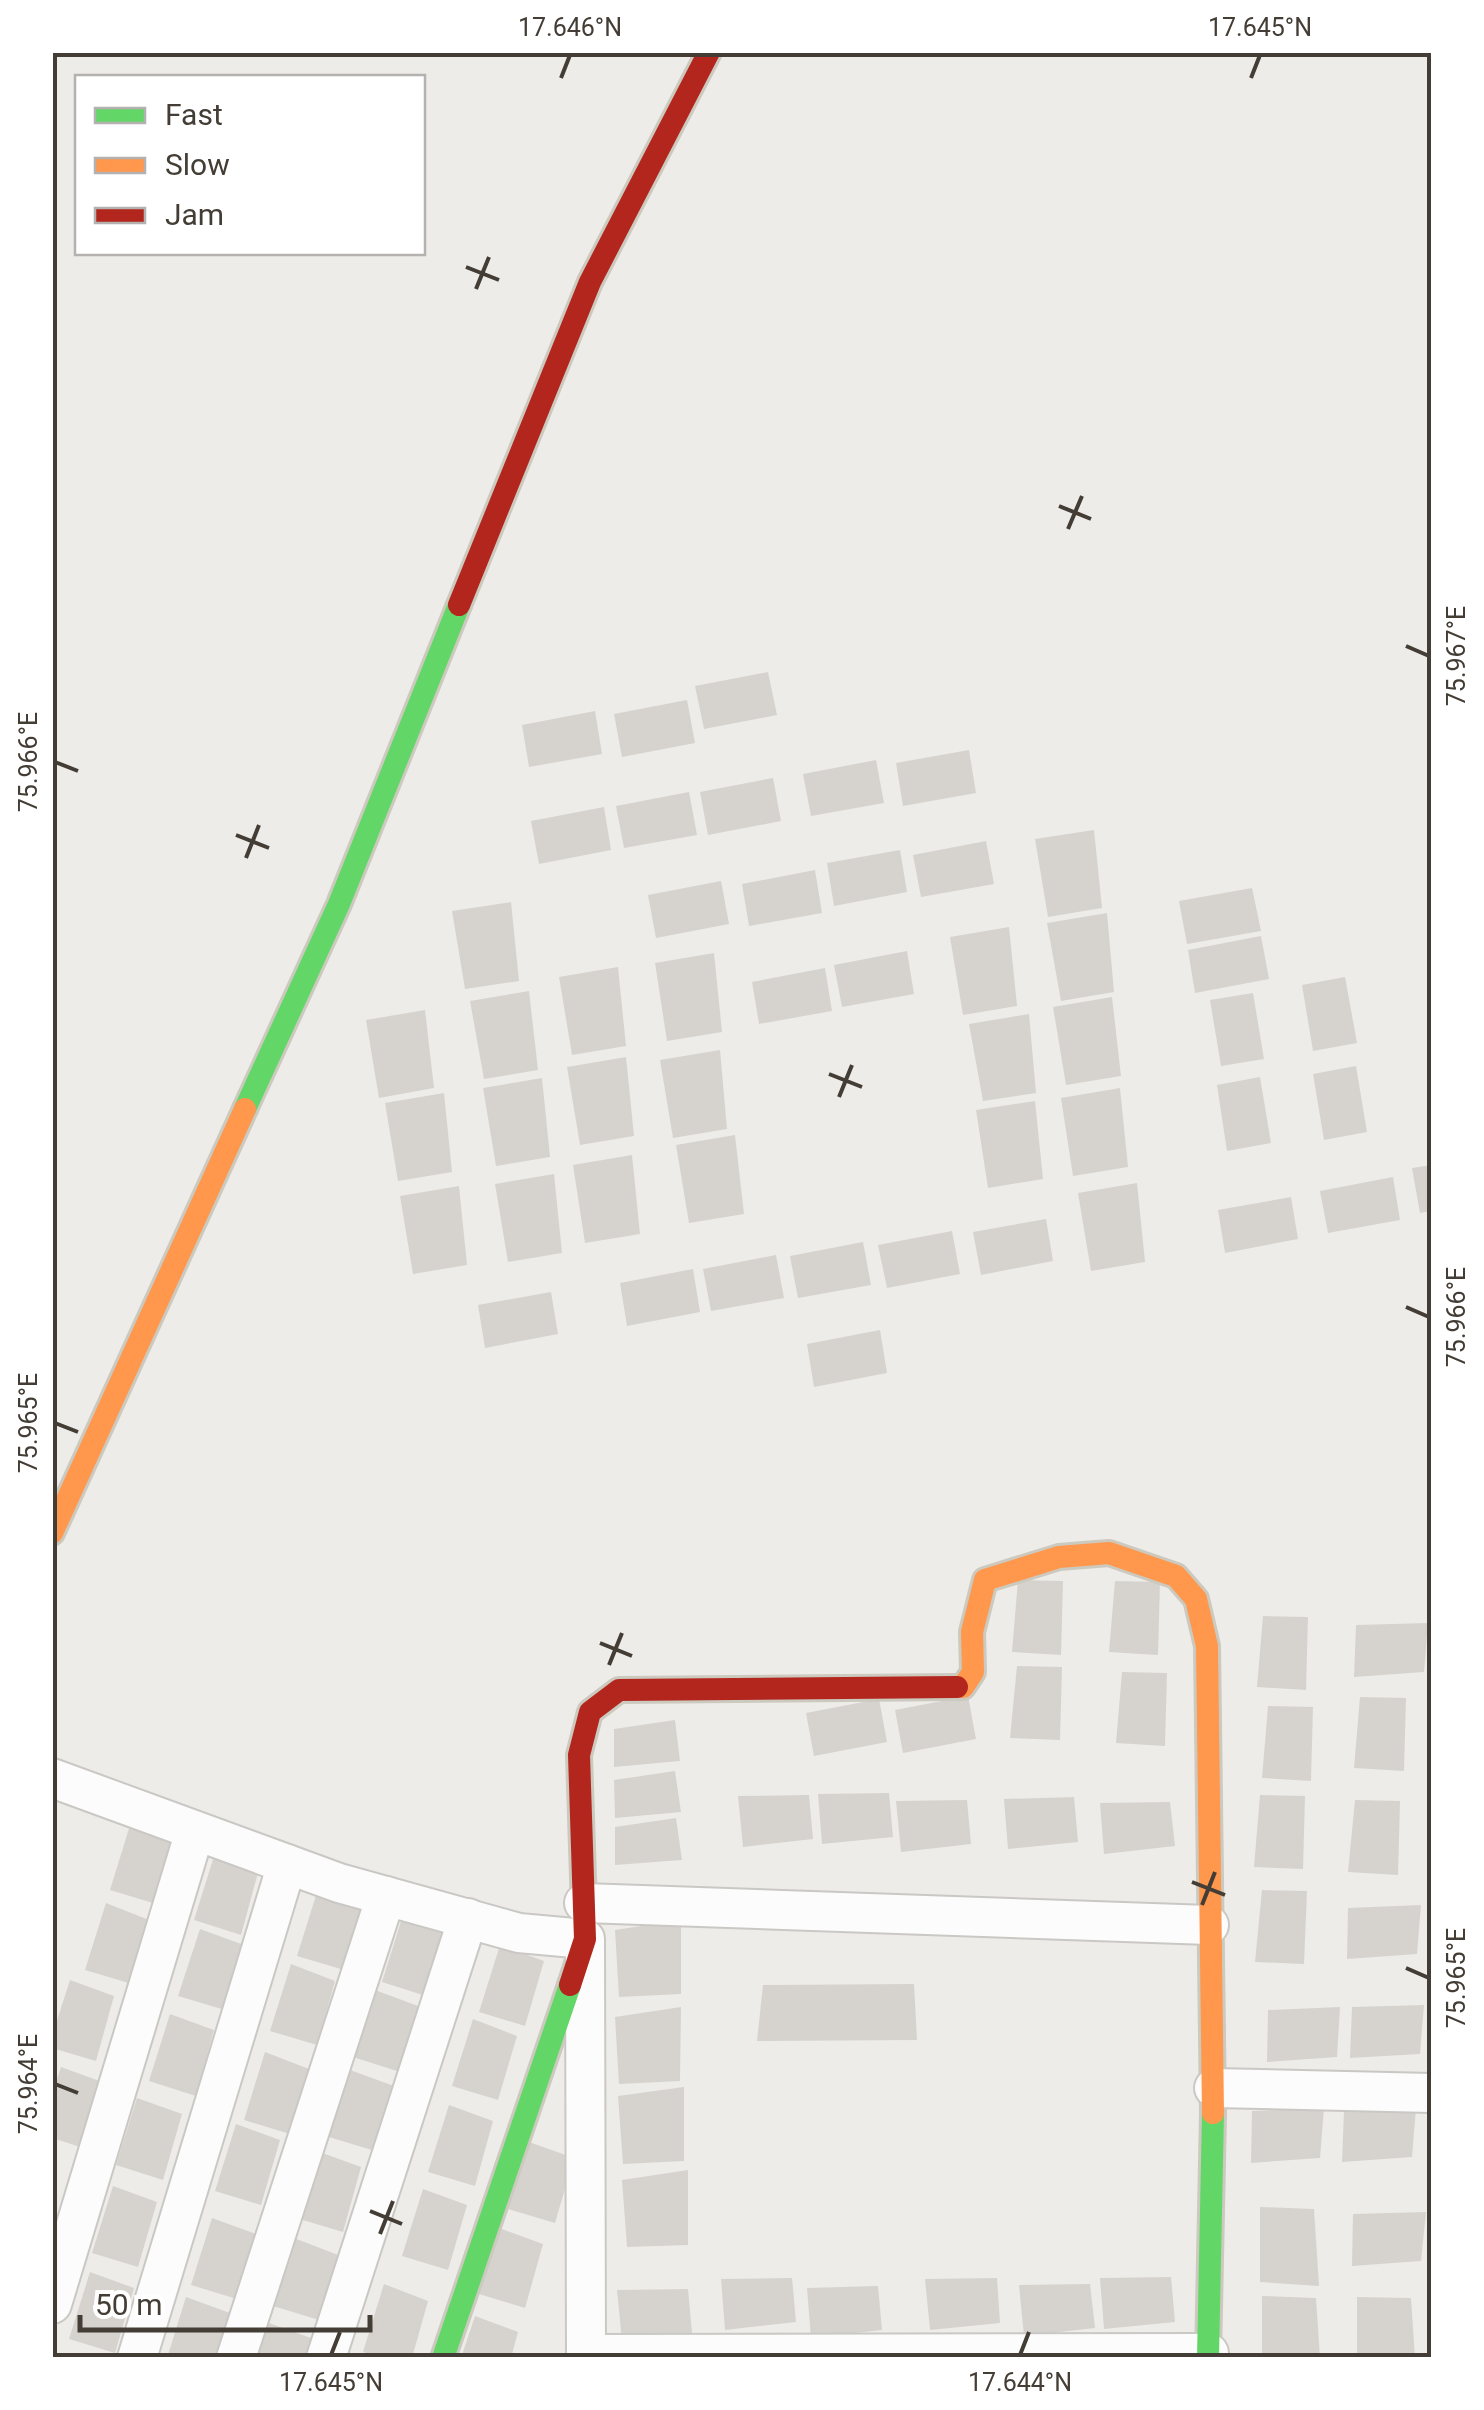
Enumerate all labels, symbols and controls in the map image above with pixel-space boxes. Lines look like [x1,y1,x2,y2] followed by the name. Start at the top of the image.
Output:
[518,13,622,42] text: 17.646°N
[1208,13,1312,42] text: 17.645°N
[75,75,425,255] legend
[165,97,223,132] text: Fast
[165,147,230,182] text: Slow
[165,197,224,232] text: Jam
[1442,606,1471,706] text: 75.967°E
[14,712,43,812] text: 75.966°E
[1442,1267,1471,1367] text: 75.966°E
[14,1373,43,1473] text: 75.965°E
[1442,1928,1471,2028] text: 75.965°E
[14,2034,43,2134] text: 75.964°E
[80,2270,370,2332] scale bar
[95,2287,162,2322] text: 50 m
[279,2368,383,2397] text: 17.645°N
[968,2368,1072,2397] text: 17.644°N

